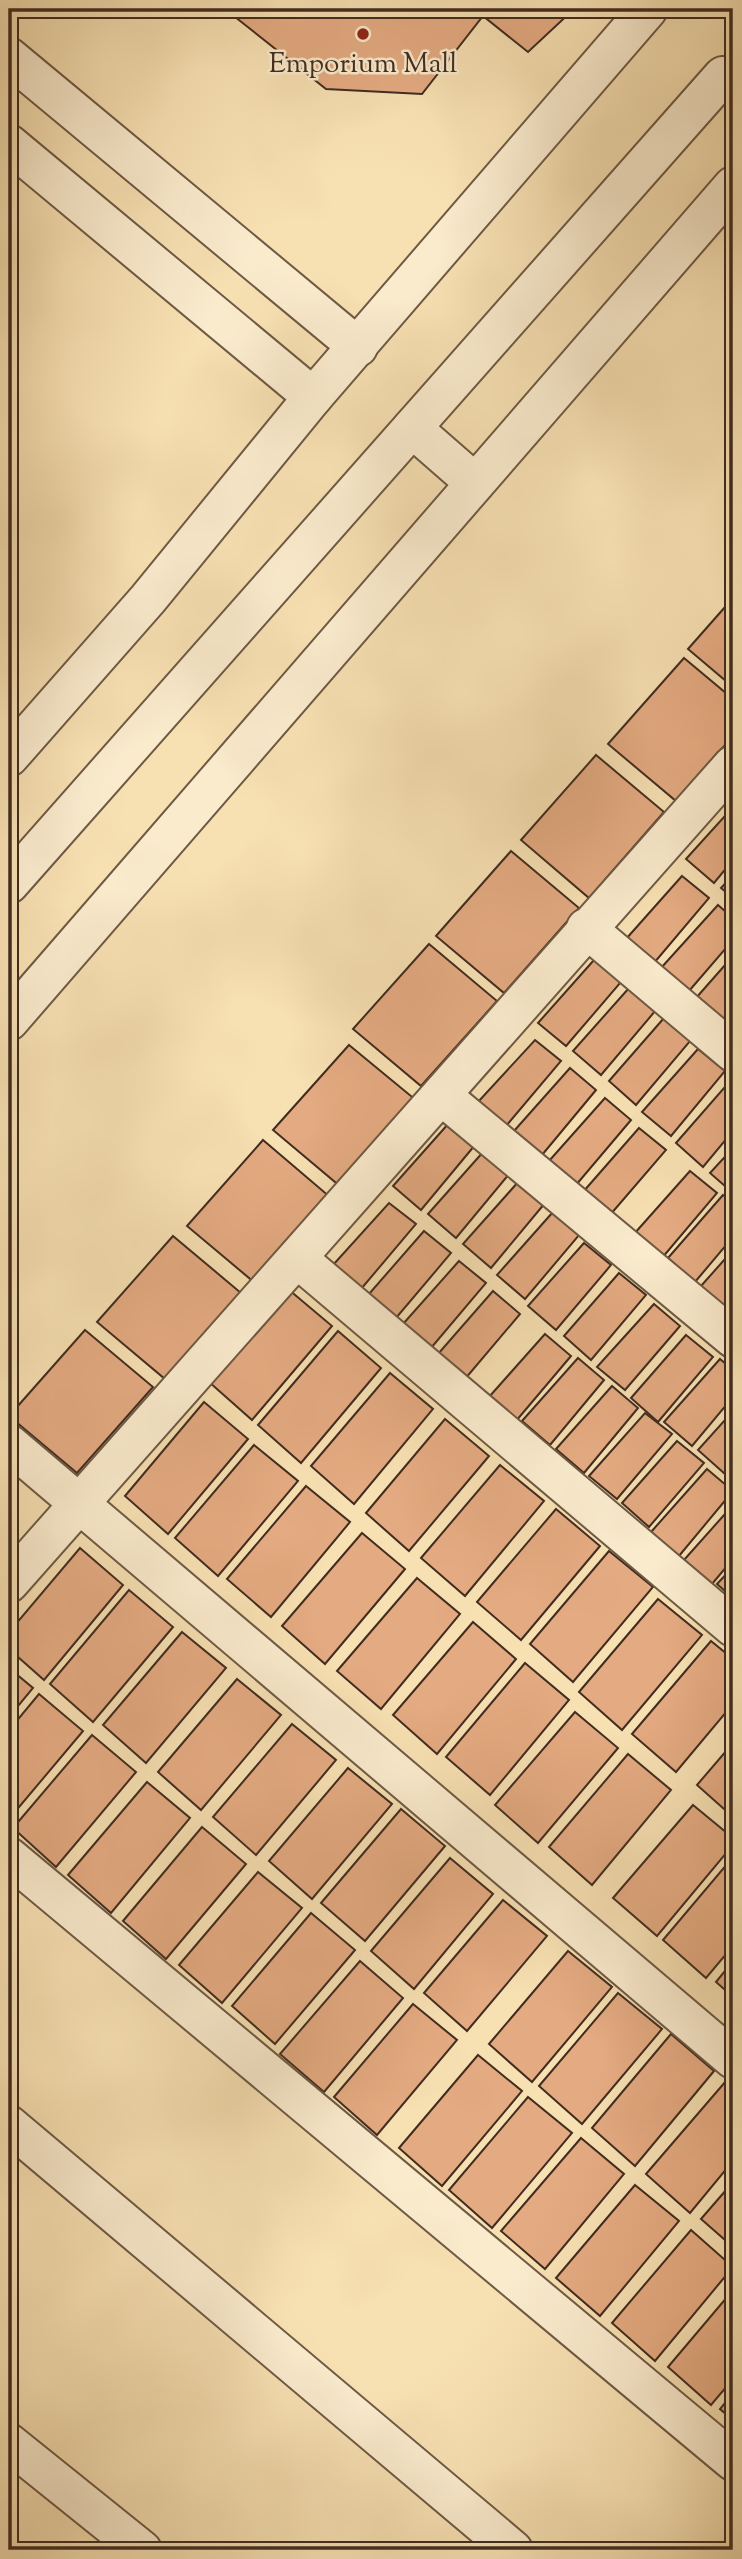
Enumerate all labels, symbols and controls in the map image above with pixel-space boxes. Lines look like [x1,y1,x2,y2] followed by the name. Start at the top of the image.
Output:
[355,26,371,42] marker: Emporium Mall
[269,45,457,85] place label: Emporium Mall

